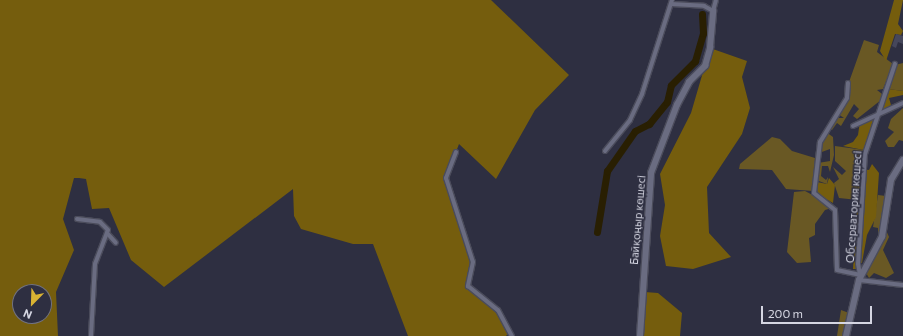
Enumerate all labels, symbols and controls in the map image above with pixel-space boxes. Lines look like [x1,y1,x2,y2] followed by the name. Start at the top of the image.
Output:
[843,150,865,264] street label: Обсерватория көшесі
[628,175,648,265] street label: Байқоңыр көшесі
[12,284,52,324] north arrow
[763,298,874,324] scale bar
[768,306,803,320] text: 200 m
[21,307,34,322] text: N

